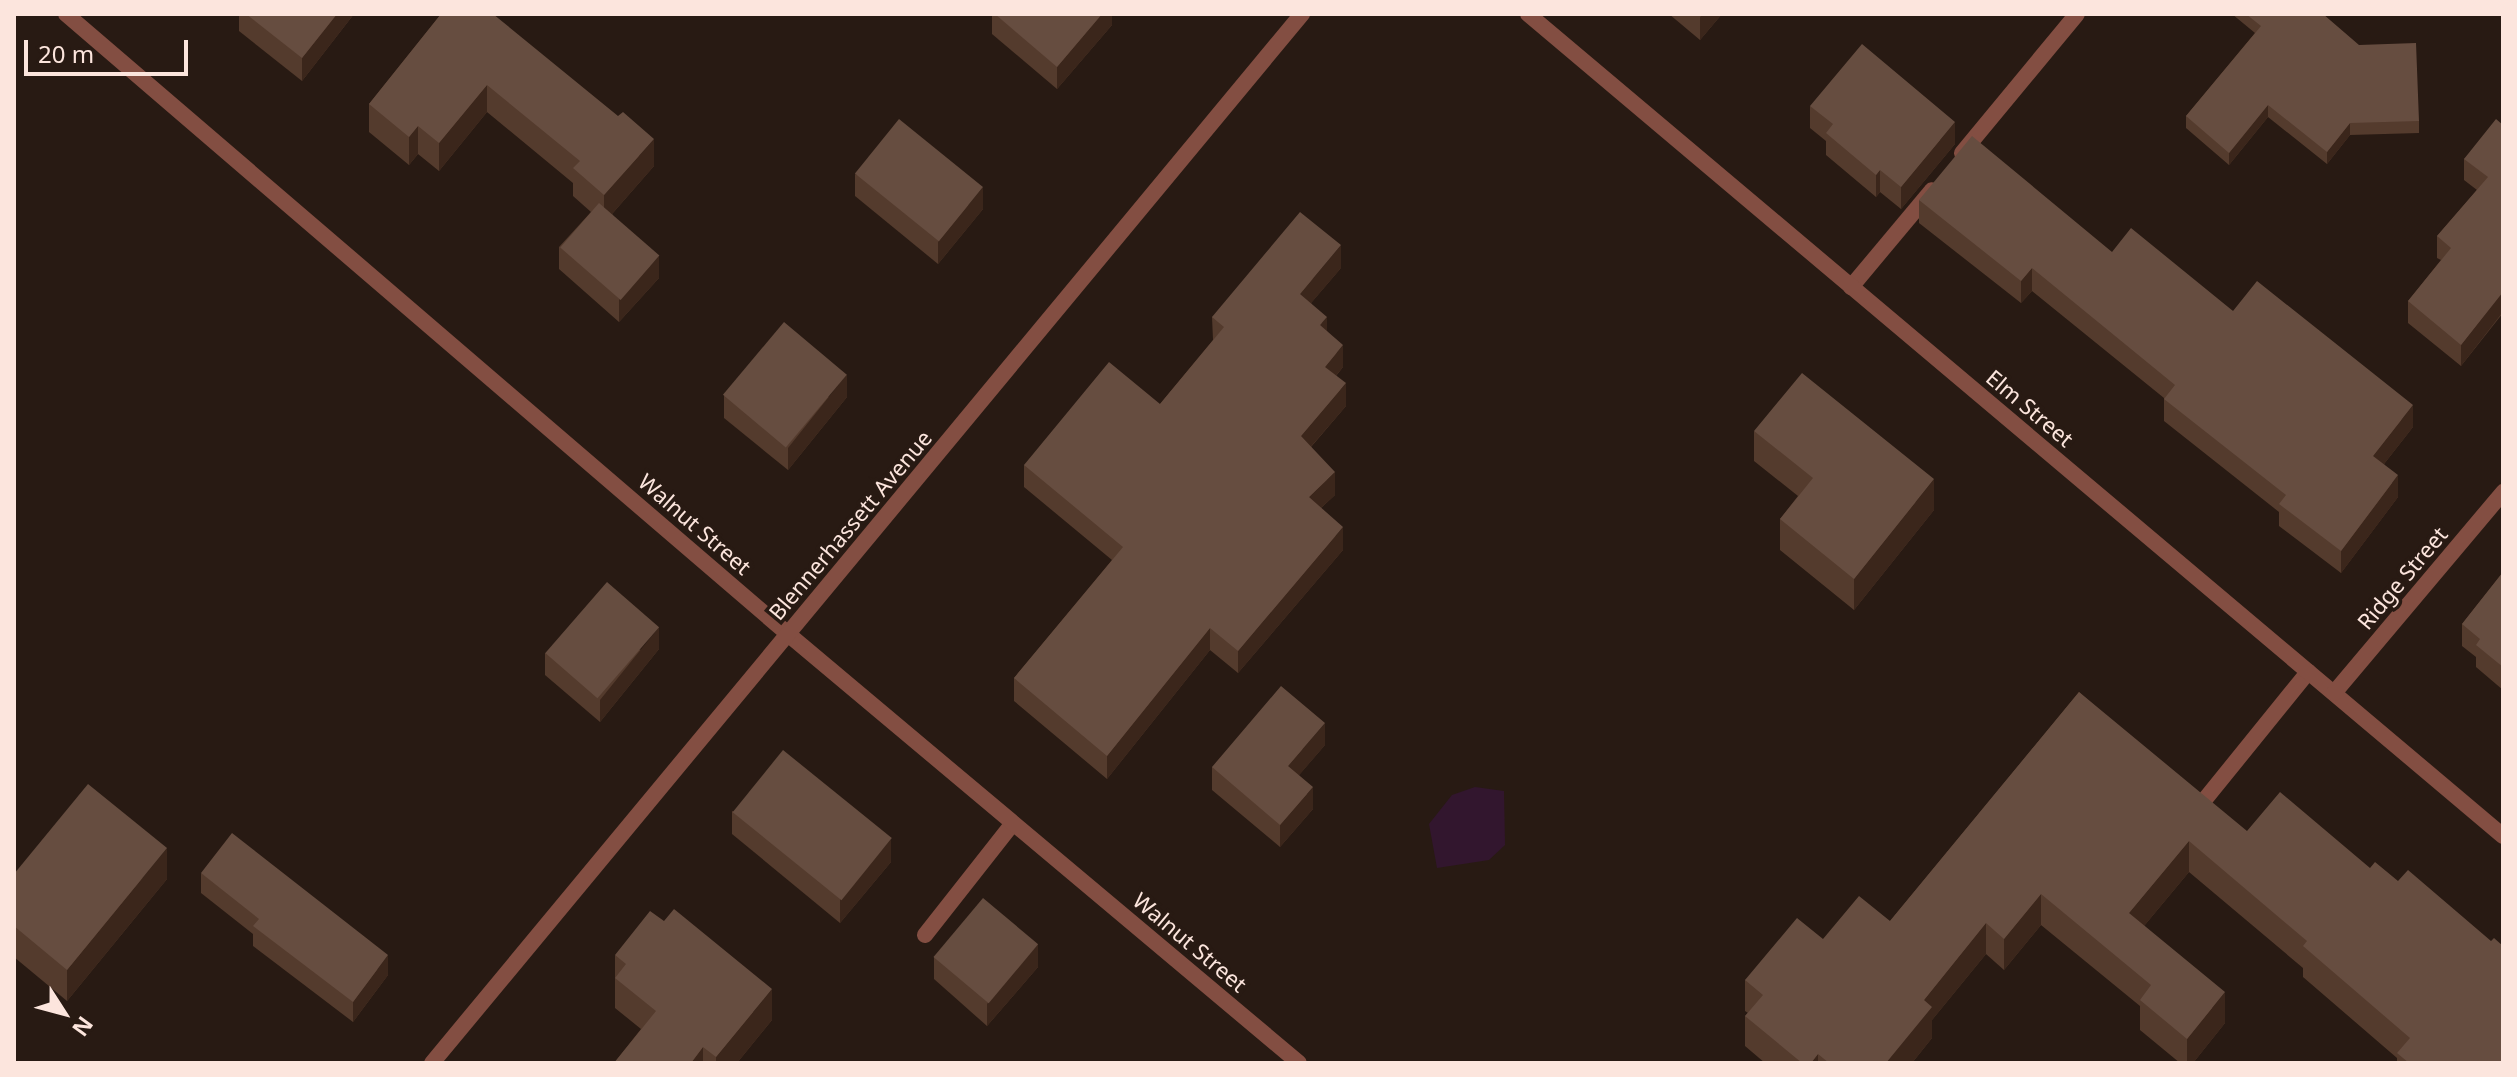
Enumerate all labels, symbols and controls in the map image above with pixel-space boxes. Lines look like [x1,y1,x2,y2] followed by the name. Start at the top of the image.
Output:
[28,24,192,74] scale bar
[38,37,94,70] text: 20 m
[1981,364,2079,452] street label: Elm Street
[763,425,937,625] street label: Blennerhassett Avenue
[633,468,757,580] street label: Walnut Street
[2351,521,2453,635] street label: Ridge Street
[1128,887,1252,997] street label: Walnut Street
[24,973,104,1053] north arrow
[66,1011,101,1043] text: N

